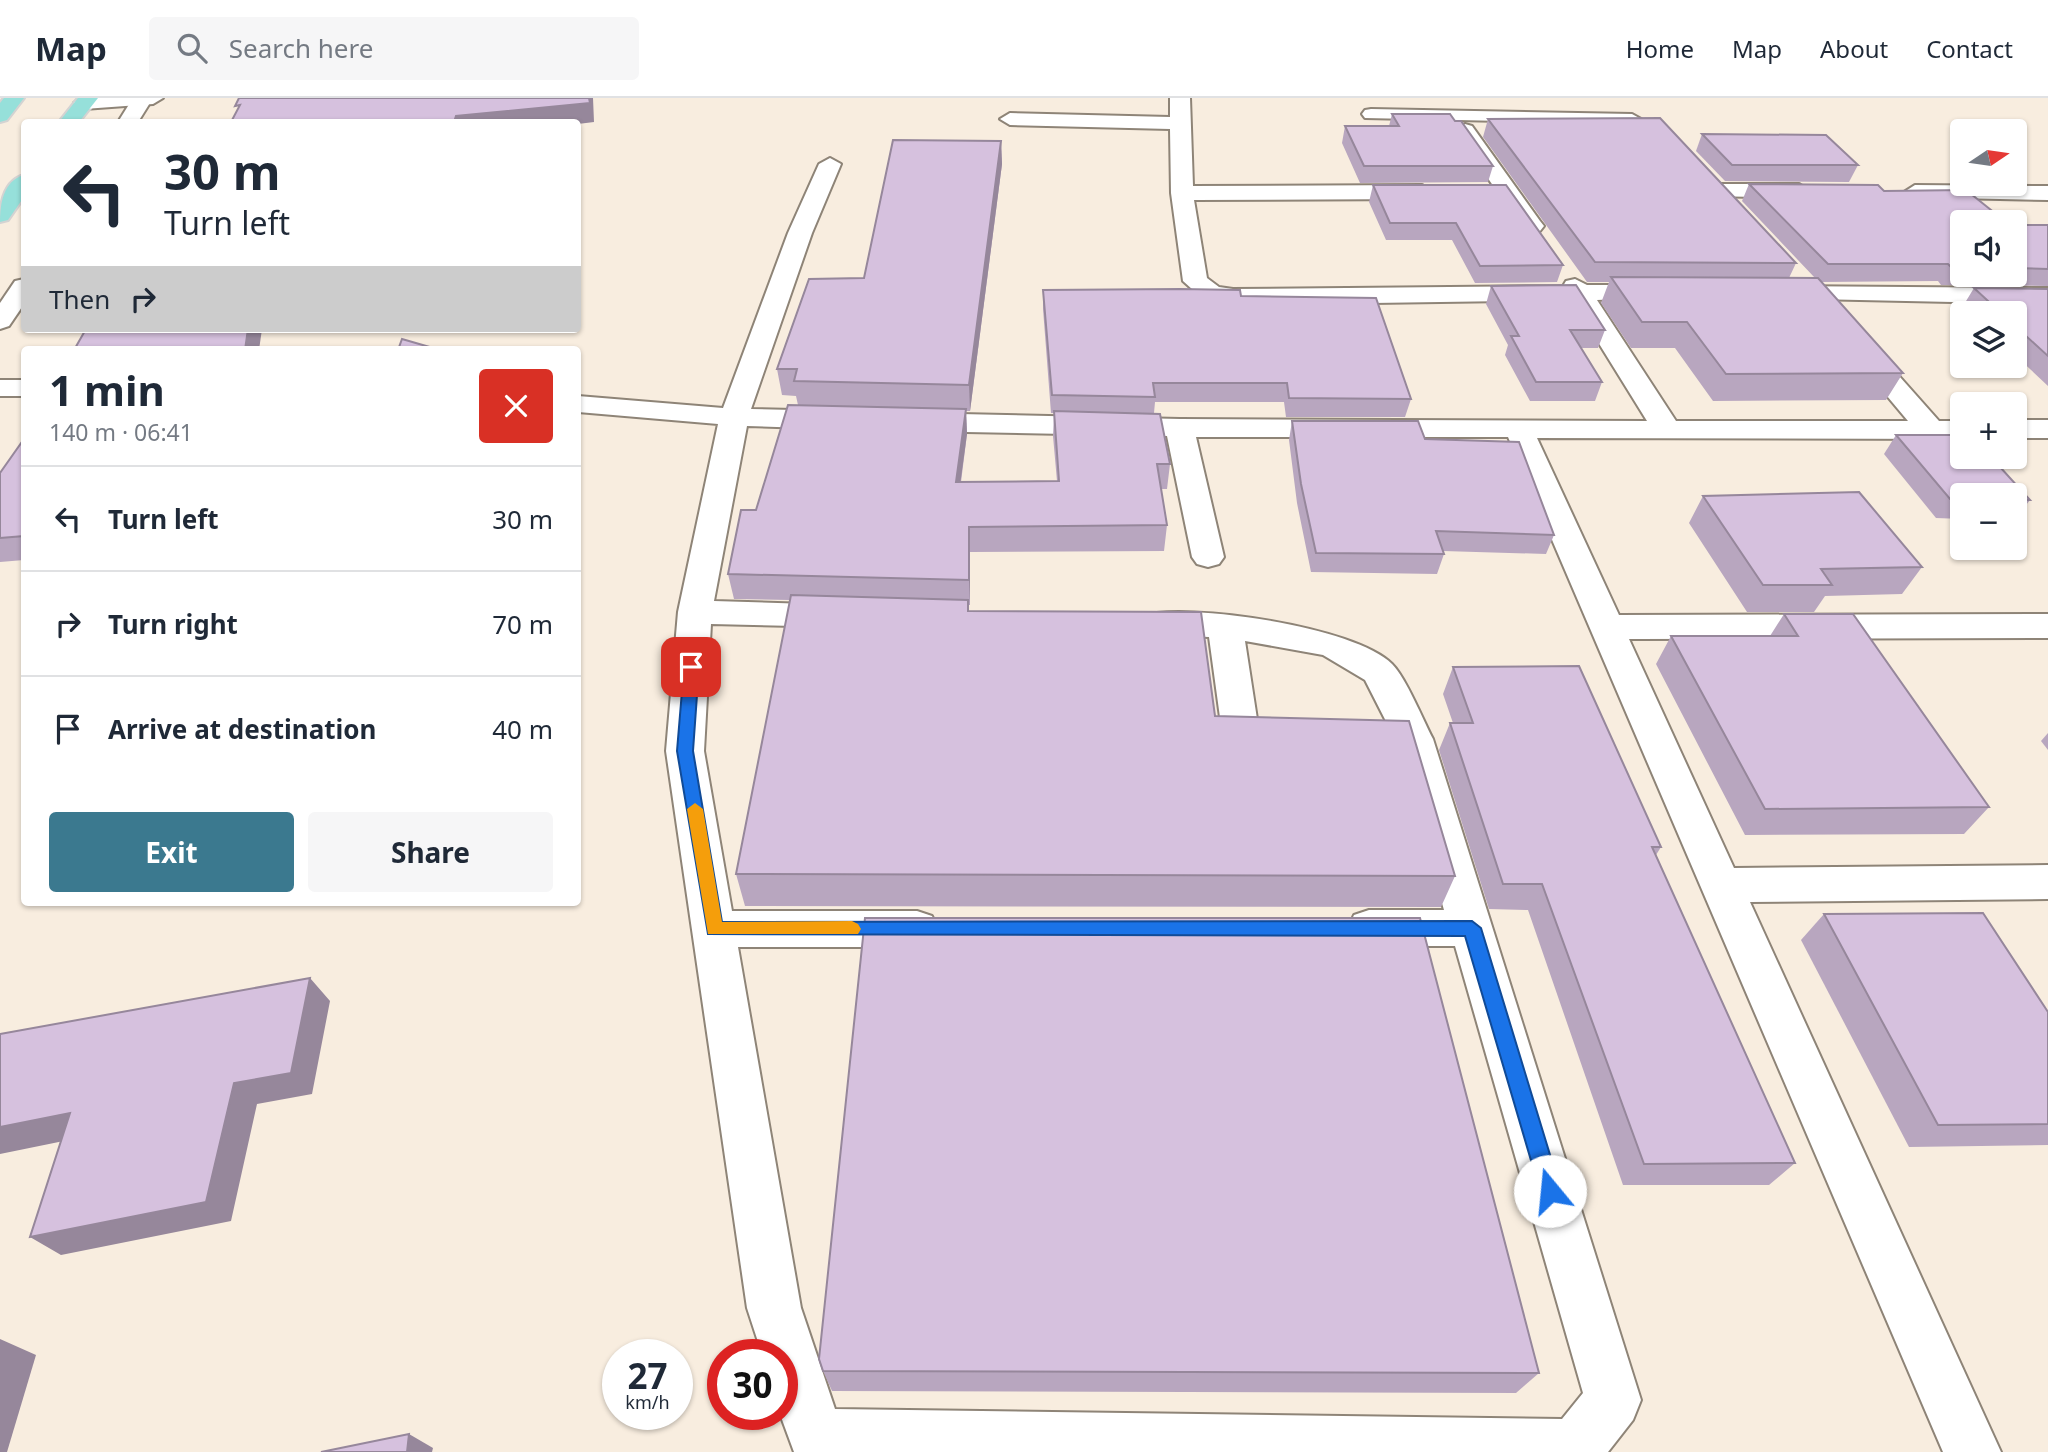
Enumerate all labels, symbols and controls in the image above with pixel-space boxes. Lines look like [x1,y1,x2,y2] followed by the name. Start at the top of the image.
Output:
[149,17,639,80] search box
[35,26,107,71] text: Map
[173,29,211,67] icon: search
[229,30,373,66] text: Search here
[1626,32,1694,65] text: Home
[1732,32,1782,65] text: Map
[1820,32,1888,65] text: About
[1926,32,2013,65] text: Contact
[1950,119,2026,196] north arrow
[1950,119,2027,560] map controls
[164,138,281,204] text: 30 m
[49,147,140,238] icon: left
[164,201,290,244] text: Turn left
[1950,210,2027,287] button: sound
[124,280,162,318] icon: right
[49,281,110,317] text: Then
[1950,301,2027,378] button: layers
[49,361,165,418] text: 1 min
[479,369,553,443] button: close
[1950,392,2027,469] button: +
[49,416,193,448] text: 140 m · 06:41
[1950,483,2027,560] button: −
[49,500,87,538] icon: left
[108,501,219,537] text: Turn left
[492,501,553,537] text: 30 m
[49,605,87,643] icon: right
[108,606,238,642] text: Turn right
[492,606,553,642] text: 70 m
[661,637,721,697] pin
[672,648,710,686] icon: arrive
[49,710,87,748] icon: arrive
[108,711,377,747] text: Arrive at destination
[492,711,553,747] text: 40 m
[49,812,294,892] button: Exit
[308,812,553,892] button: Share
[1513,1154,1587,1228] position arrow
[707,1339,798,1430] speed limit sign: 30
[627,1352,668,1399] text: 27
[625,1390,670,1414] text: km/h

